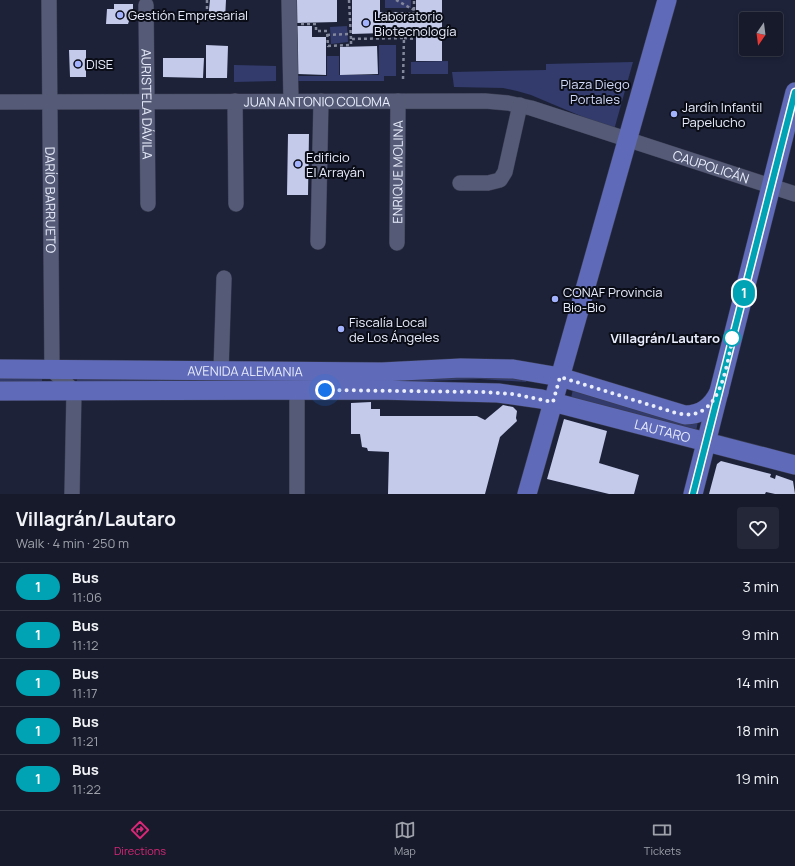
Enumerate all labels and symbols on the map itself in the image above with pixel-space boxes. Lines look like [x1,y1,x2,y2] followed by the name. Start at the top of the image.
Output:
[128,6,248,24] place label: Gestión Empresarial
[374,7,456,40] place label: Laboratorio Biotecnología
[115,10,125,20] marker: Gestión Empresarial
[739,12,783,56] north arrow
[361,18,371,28] marker: Laboratorio Biotecnología
[137,49,157,159] street label: AURISTELA DÁVILA
[86,55,113,73] place label: DISE
[73,59,83,69] marker: DISE
[560,75,630,108] park label: Plaza Diego Portales
[244,92,390,110] street label: JUAN ANTONIO COLOMA
[682,98,762,131] place label: Jardín Infantil Papelucho
[669,109,679,119] marker: Jardín Infantil Papelucho
[388,120,407,224] street label: ENRIQUE MOLINA
[671,146,752,187] street label: CAUPOLICÁN
[41,147,60,254] street label: DARÍO BARRUETO
[306,148,365,181] place label: Edificio El Arrayán
[293,159,303,169] marker: Edificio El Arrayán
[731,280,757,306] line badge: 1
[563,283,662,316] place label: CONAF Provincia Bio-Bio
[550,294,560,304] marker: CONAF Provincia Bio-Bio
[349,313,439,346] place label: Fiscalía Local de Los Ángeles
[336,324,346,334] marker: Fiscalía Local de Los Ángeles
[610,329,720,347] place label: Villagrán/Lautaro
[723,329,741,347] marker: Villagrán/Lautaro
[187,361,303,380] street label: AVENIDA ALEMANIA
[315,380,335,400] your location
[633,415,693,447] street label: LAUTARO

